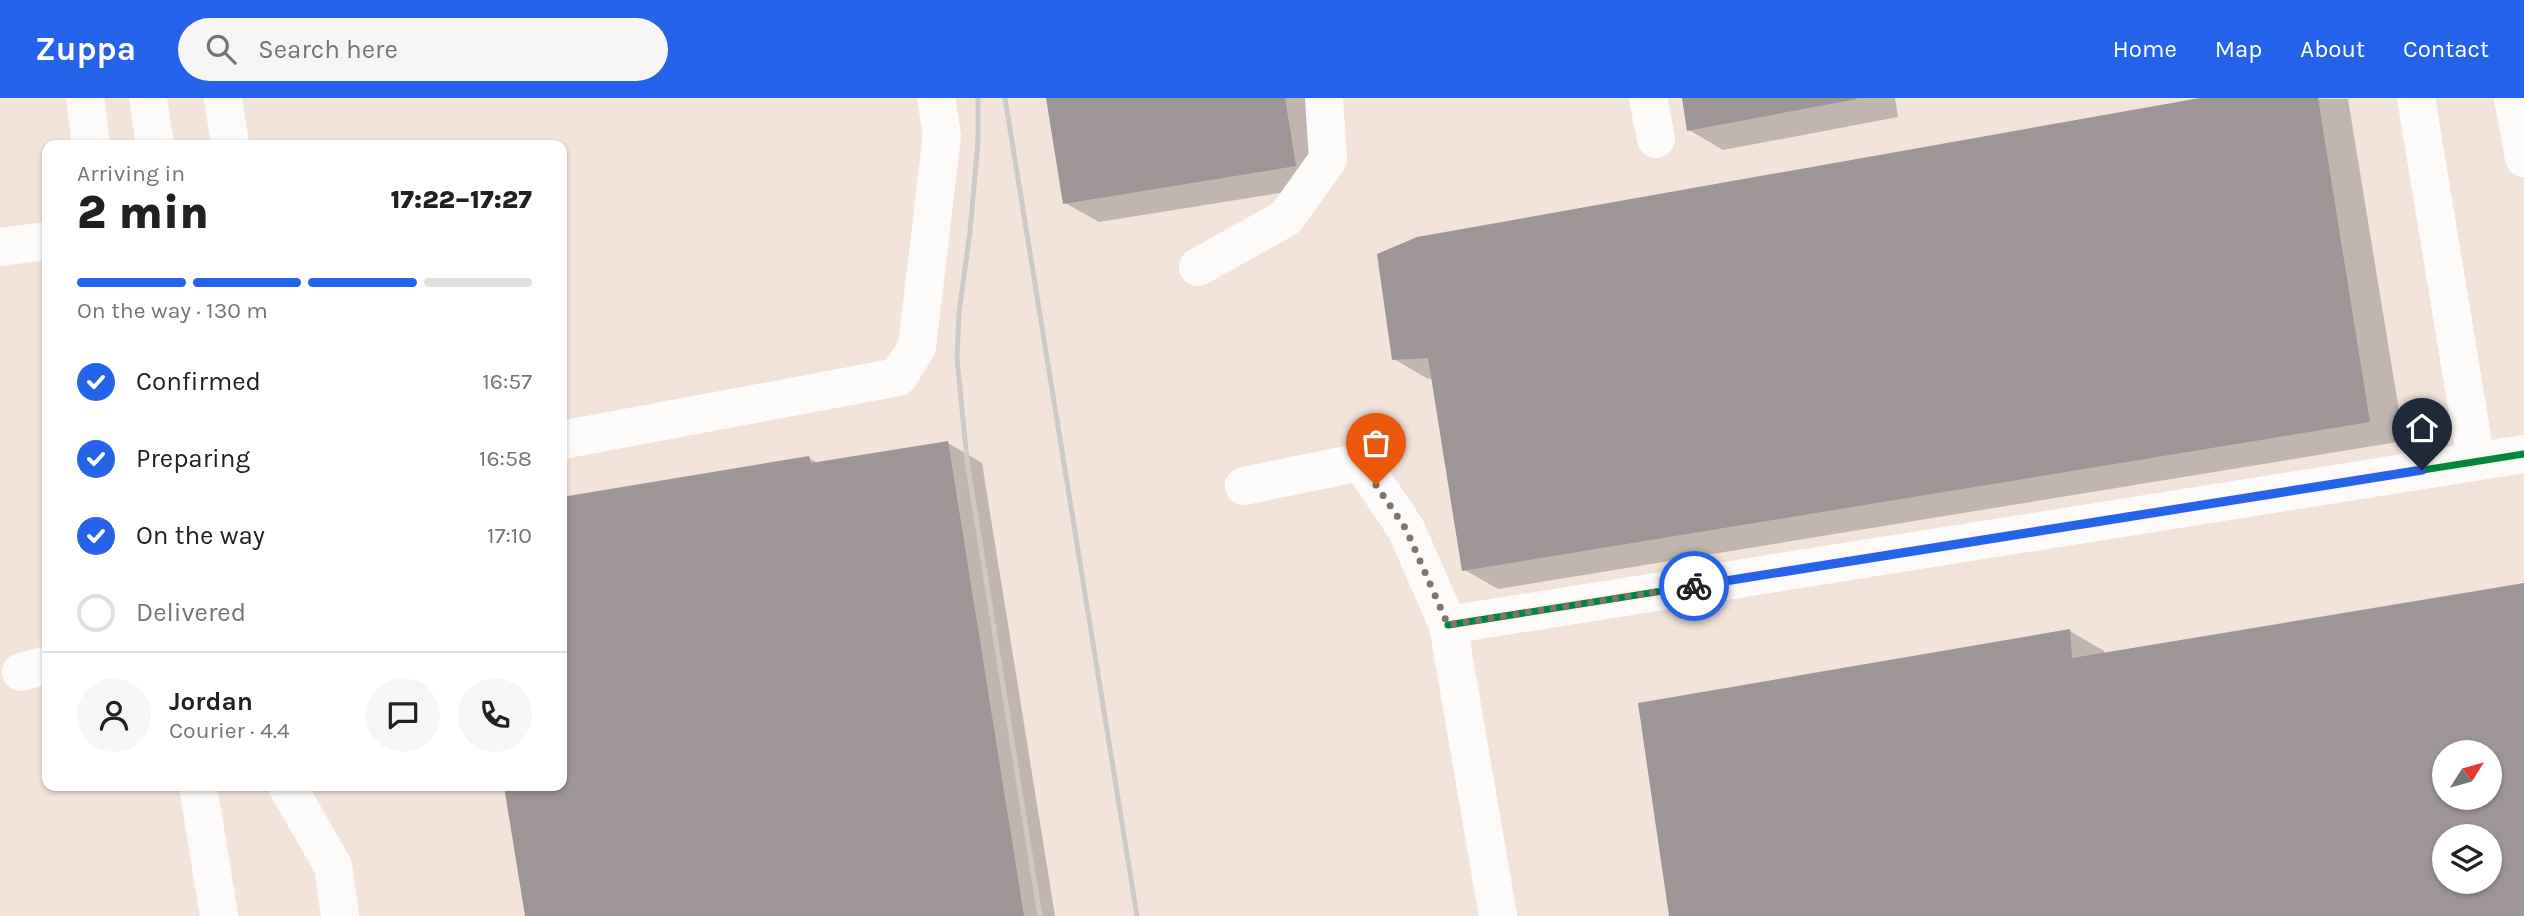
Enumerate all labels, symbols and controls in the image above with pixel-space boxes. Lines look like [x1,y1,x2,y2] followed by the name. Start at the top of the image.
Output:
[178,18,668,81] search box
[35,30,136,68] text: Zuppa
[202,30,240,68] icon: search
[258,34,398,65] text: Search here
[2113,35,2177,63] text: Home
[2215,35,2262,63] text: Map
[2300,35,2365,63] text: About
[2403,35,2489,63] text: Contact
[77,160,185,187] text: Arriving in
[390,184,532,215] text: 17:22–17:27
[77,186,209,240] text: 2 min
[77,297,268,324] text: On the way · 130 m
[77,363,115,401] icon: check
[136,366,261,397] text: Confirmed
[482,368,532,395] text: 16:57
[2392,398,2452,470] pin
[2403,409,2441,447] icon: home
[1346,413,1406,485] pin
[1357,424,1395,462] icon: bag
[77,440,115,478] icon: check
[136,443,250,474] text: Preparing
[479,445,532,472] text: 16:58
[77,517,115,555] icon: check
[136,520,265,551] text: On the way
[487,522,532,549] text: 17:10
[1659,551,1729,621] courier
[1675,567,1713,605] icon: bike
[136,597,246,628] text: Delivered
[77,678,151,752] button: person
[366,678,440,752] button: chat
[458,678,532,752] button: phone
[169,686,253,717] text: Jordan
[169,717,290,744] text: Courier · 4.4
[2432,740,2502,810] north arrow
[2432,740,2502,894] map controls
[2432,824,2502,894] button: layers

